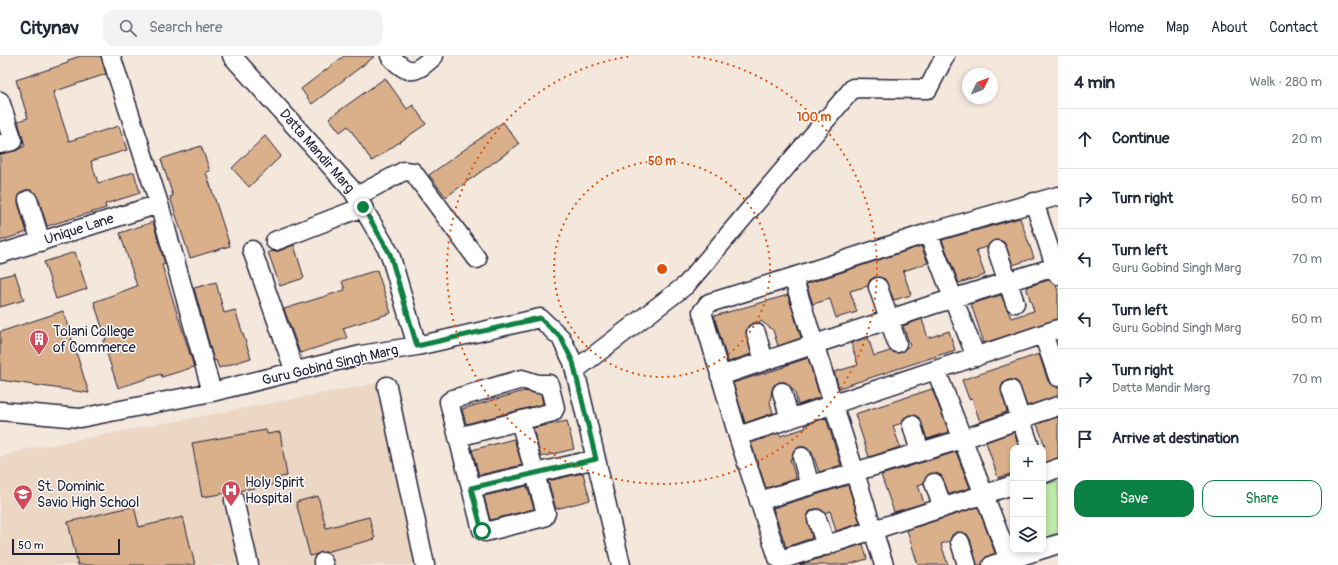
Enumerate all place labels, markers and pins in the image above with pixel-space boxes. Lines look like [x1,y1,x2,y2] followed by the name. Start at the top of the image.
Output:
[655,262,669,276] centre of rings
[53,323,136,356] place label: Tolani College of Commerce
[28,328,50,356] building icon: Tolani College of Commerce
[245,474,304,507] place label: Holy Spirit Hospital
[37,478,139,511] place label: St. Dominic Savio High School
[220,479,242,507] hospital icon: Holy Spirit Hospital
[12,483,34,511] school or university icon: St. Dominic Savio High School

